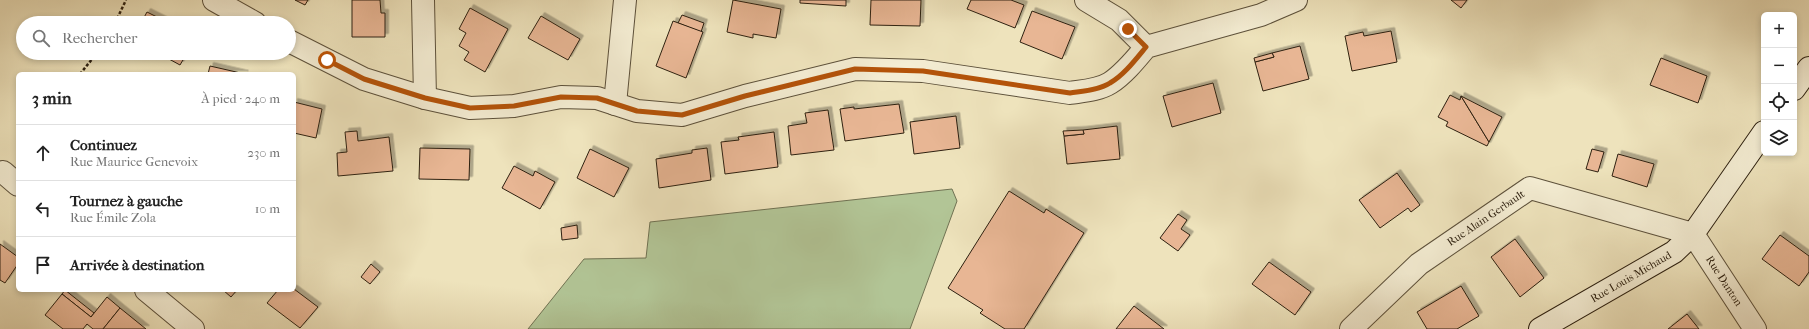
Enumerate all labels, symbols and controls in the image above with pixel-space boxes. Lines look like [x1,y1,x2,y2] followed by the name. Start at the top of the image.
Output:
[1761,12,1797,156] map controls
[1761,12,1797,48] button: +
[16,16,296,60] search box
[1119,20,1137,38] route end
[30,27,52,49] icon: search
[62,29,137,47] text: Rechercher
[1761,48,1797,84] button: −
[318,51,336,69] route start
[1761,84,1797,120] button: locate
[32,88,72,108] text: 3 min
[201,91,280,106] text: À pied · 240 m
[1761,120,1797,156] button: layers
[70,136,137,154] text: Continuez
[32,142,54,164] icon: ahead
[247,145,280,160] text: 230 m
[70,154,198,169] text: Rue Maurice Genevoix
[1445,187,1527,249] street label: Rue Alain Gerbault
[70,192,183,210] text: Tournez à gauche
[32,198,54,220] icon: left
[255,201,280,216] text: 10 m
[70,210,156,225] text: Rue Émile Zola
[1588,248,1675,305] street label: Rue Louis Michaud
[1703,253,1745,309] street label: Rue Danton
[32,254,54,276] icon: arrive
[70,256,205,274] text: Arrivée à destination

